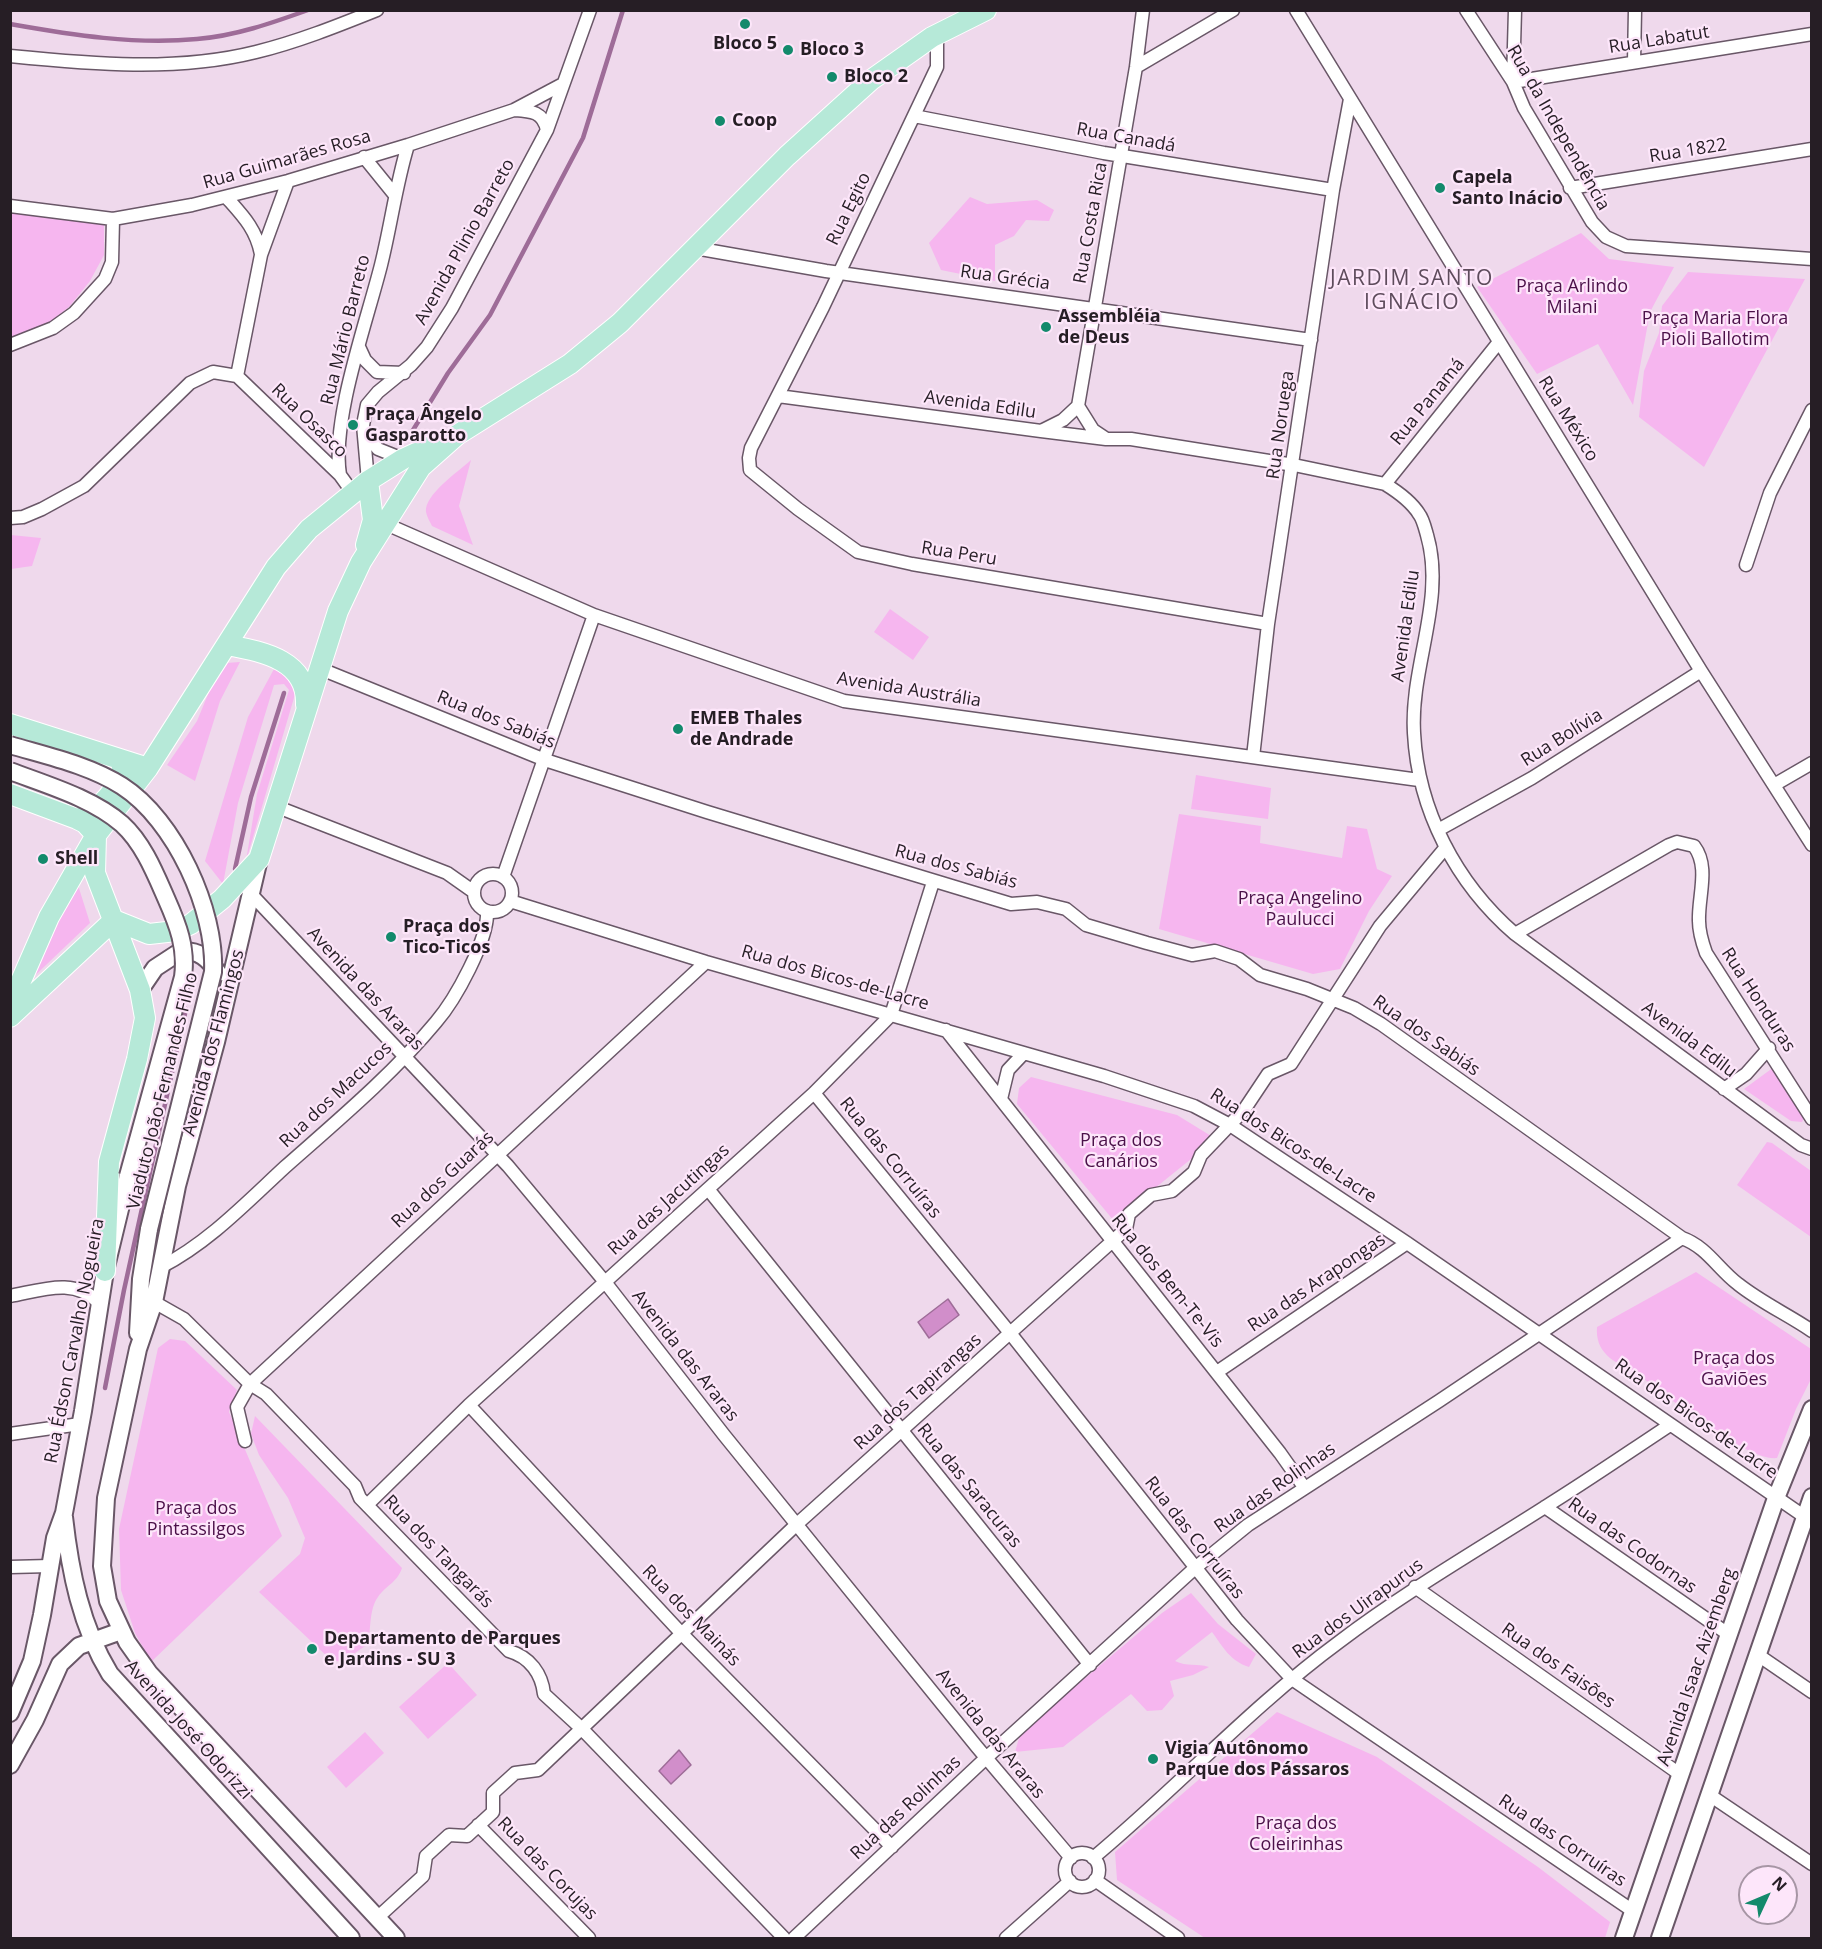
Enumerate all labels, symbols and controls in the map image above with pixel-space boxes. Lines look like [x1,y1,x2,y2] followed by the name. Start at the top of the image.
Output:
[738,17,752,31] marker: Bloco 5
[1607,21,1711,59] street label: Rua Labatut
[713,33,777,55] place label: Bloco 5
[800,39,864,61] place label: Bloco 3
[1502,42,1614,214] street label: Rua da Independência
[781,43,795,57] marker: Bloco 3
[844,66,908,88] place label: Bloco 2
[825,70,839,84] marker: Bloco 2
[732,110,777,132] place label: Coop
[713,114,727,128] marker: Coop
[1075,119,1177,157] street label: Rua Canadá
[201,126,373,194] street label: Rua Guimarães Rosa
[1648,134,1728,168] street label: Rua 1822
[410,155,520,329] street label: Avenida Plinio Barreto
[1070,161,1112,285] street label: Rua Costa Rica
[1452,167,1563,210] place label: Capela Santo Inácio
[822,169,876,249] street label: Rua Egito
[1433,181,1447,195] marker: Capela Santo Inácio
[317,253,375,407] street label: Rua Mário Barreto
[959,261,1051,295] street label: Rua Grécia
[1330,266,1494,316] district label: JARDIM SANTO IGNÁCIO
[1516,276,1628,318] park label: Praça Arlindo Milani
[1058,306,1161,348] place label: Assembléia de Deus
[1642,308,1788,350] park label: Praça Maria Flora Pioli Ballotim
[1039,320,1053,334] marker: Assembléia de Deus
[1386,354,1470,450] street label: Rua Panamá
[1263,369,1299,481] street label: Rua Noruega
[1533,372,1603,466] street label: Rua México
[266,379,352,463] street label: Rua Osasco
[923,386,1037,424] street label: Avenida Edilu
[365,404,482,446] place label: Praça Ângelo Gasparotto
[346,418,360,432] marker: Praça Ângelo Gasparotto
[920,537,998,571] street label: Rua Peru
[1387,569,1425,683] street label: Avenida Edilu
[835,668,983,712] street label: Avenida Austrália
[434,686,558,754] street label: Rua dos Sabiás
[1517,704,1607,772] street label: Rua Bolívia
[690,708,802,750] place label: EMEB Thales de Andrade
[671,722,685,736] marker: EMEB Thales de Andrade
[892,840,1020,894] street label: Rua dos Sabiás
[55,848,98,870] place label: Shell
[36,852,50,866] marker: Shell
[1238,888,1362,930] park label: Praça Angelino Paulucci
[403,916,490,958] place label: Praça dos Tico-Ticos
[302,923,428,1055] street label: Avenida das Araras
[384,930,398,944] marker: Praça dos Tico-Ticos
[739,941,931,1015] street label: Rua dos Bicos-de-Lacre
[1716,944,1800,1056] street label: Rua Honduras
[179,947,249,1139] street label: Avenida dos Flamingos
[123,970,203,1212] street label: Viaduto João Fernandes Filho
[1368,991,1484,1081] street label: Rua dos Sabiás
[1637,997,1741,1083] street label: Avenida Edilu
[275,1037,397,1153] street label: Rua dos Macucos
[1206,1084,1380,1208] street label: Rua dos Bicos-de-Lacre
[835,1093,945,1223] street label: Rua das Corruíras
[387,1127,499,1233] street label: Rua dos Guarás
[1080,1130,1162,1172] park label: Praça dos Canários
[604,1140,734,1260] street label: Rua das Jacutingas
[1106,1210,1228,1352] street label: Rua dos Bem-Te-Vis
[41,1217,109,1465] street label: Rua Édson Carvalho Nogueira
[1244,1229,1390,1337] street label: Rua das Arapongas
[627,1286,743,1426] street label: Avenida das Araras
[850,1329,986,1455] street label: Rua dos Tapirangas
[1693,1348,1775,1390] park label: Praça dos Gaviões
[1610,1354,1782,1484] street label: Rua dos Bicos-de-Lacre
[912,1419,1026,1553] street label: Rua das Saracuras
[1210,1438,1340,1538] street label: Rua das Rolinhas
[1139,1472,1249,1604] street label: Rua das Corruíras
[379,1491,497,1613] street label: Rua dos Tangarás
[1564,1494,1700,1598] street label: Rua das Codornas
[147,1498,245,1540] park label: Praça dos Pintassilgos
[1289,1554,1427,1664] street label: Rua dos Uirapurus
[637,1561,745,1671] street label: Rua dos Mainás
[1653,1565,1741,1769] street label: Avenida Isaac Aizemberg
[1497,1619,1619,1713] street label: Rua dos Faisões
[324,1628,561,1670] place label: Departamento de Parques e Jardins - SU 3
[305,1642,319,1656] marker: Departamento de Parques e Jardins - SU 3
[120,1656,256,1804] street label: Avenida José Odorizzi
[931,1665,1049,1803] street label: Avenida das Araras
[1165,1738,1349,1780] place label: Vigia Autônomo Parque dos Pássaros
[846,1751,966,1865] street label: Rua das Rolinhas
[1146,1752,1160,1766] marker: Vigia Autônomo Parque dos Pássaros
[1494,1790,1630,1892] street label: Rua das Corruíras
[492,1813,602,1925] street label: Rua das Corujas
[1249,1813,1343,1856] park label: Praça dos Coleirinhas
[1738,1865,1798,1925] north arrow
[1767,1872,1792,1896] text: N

